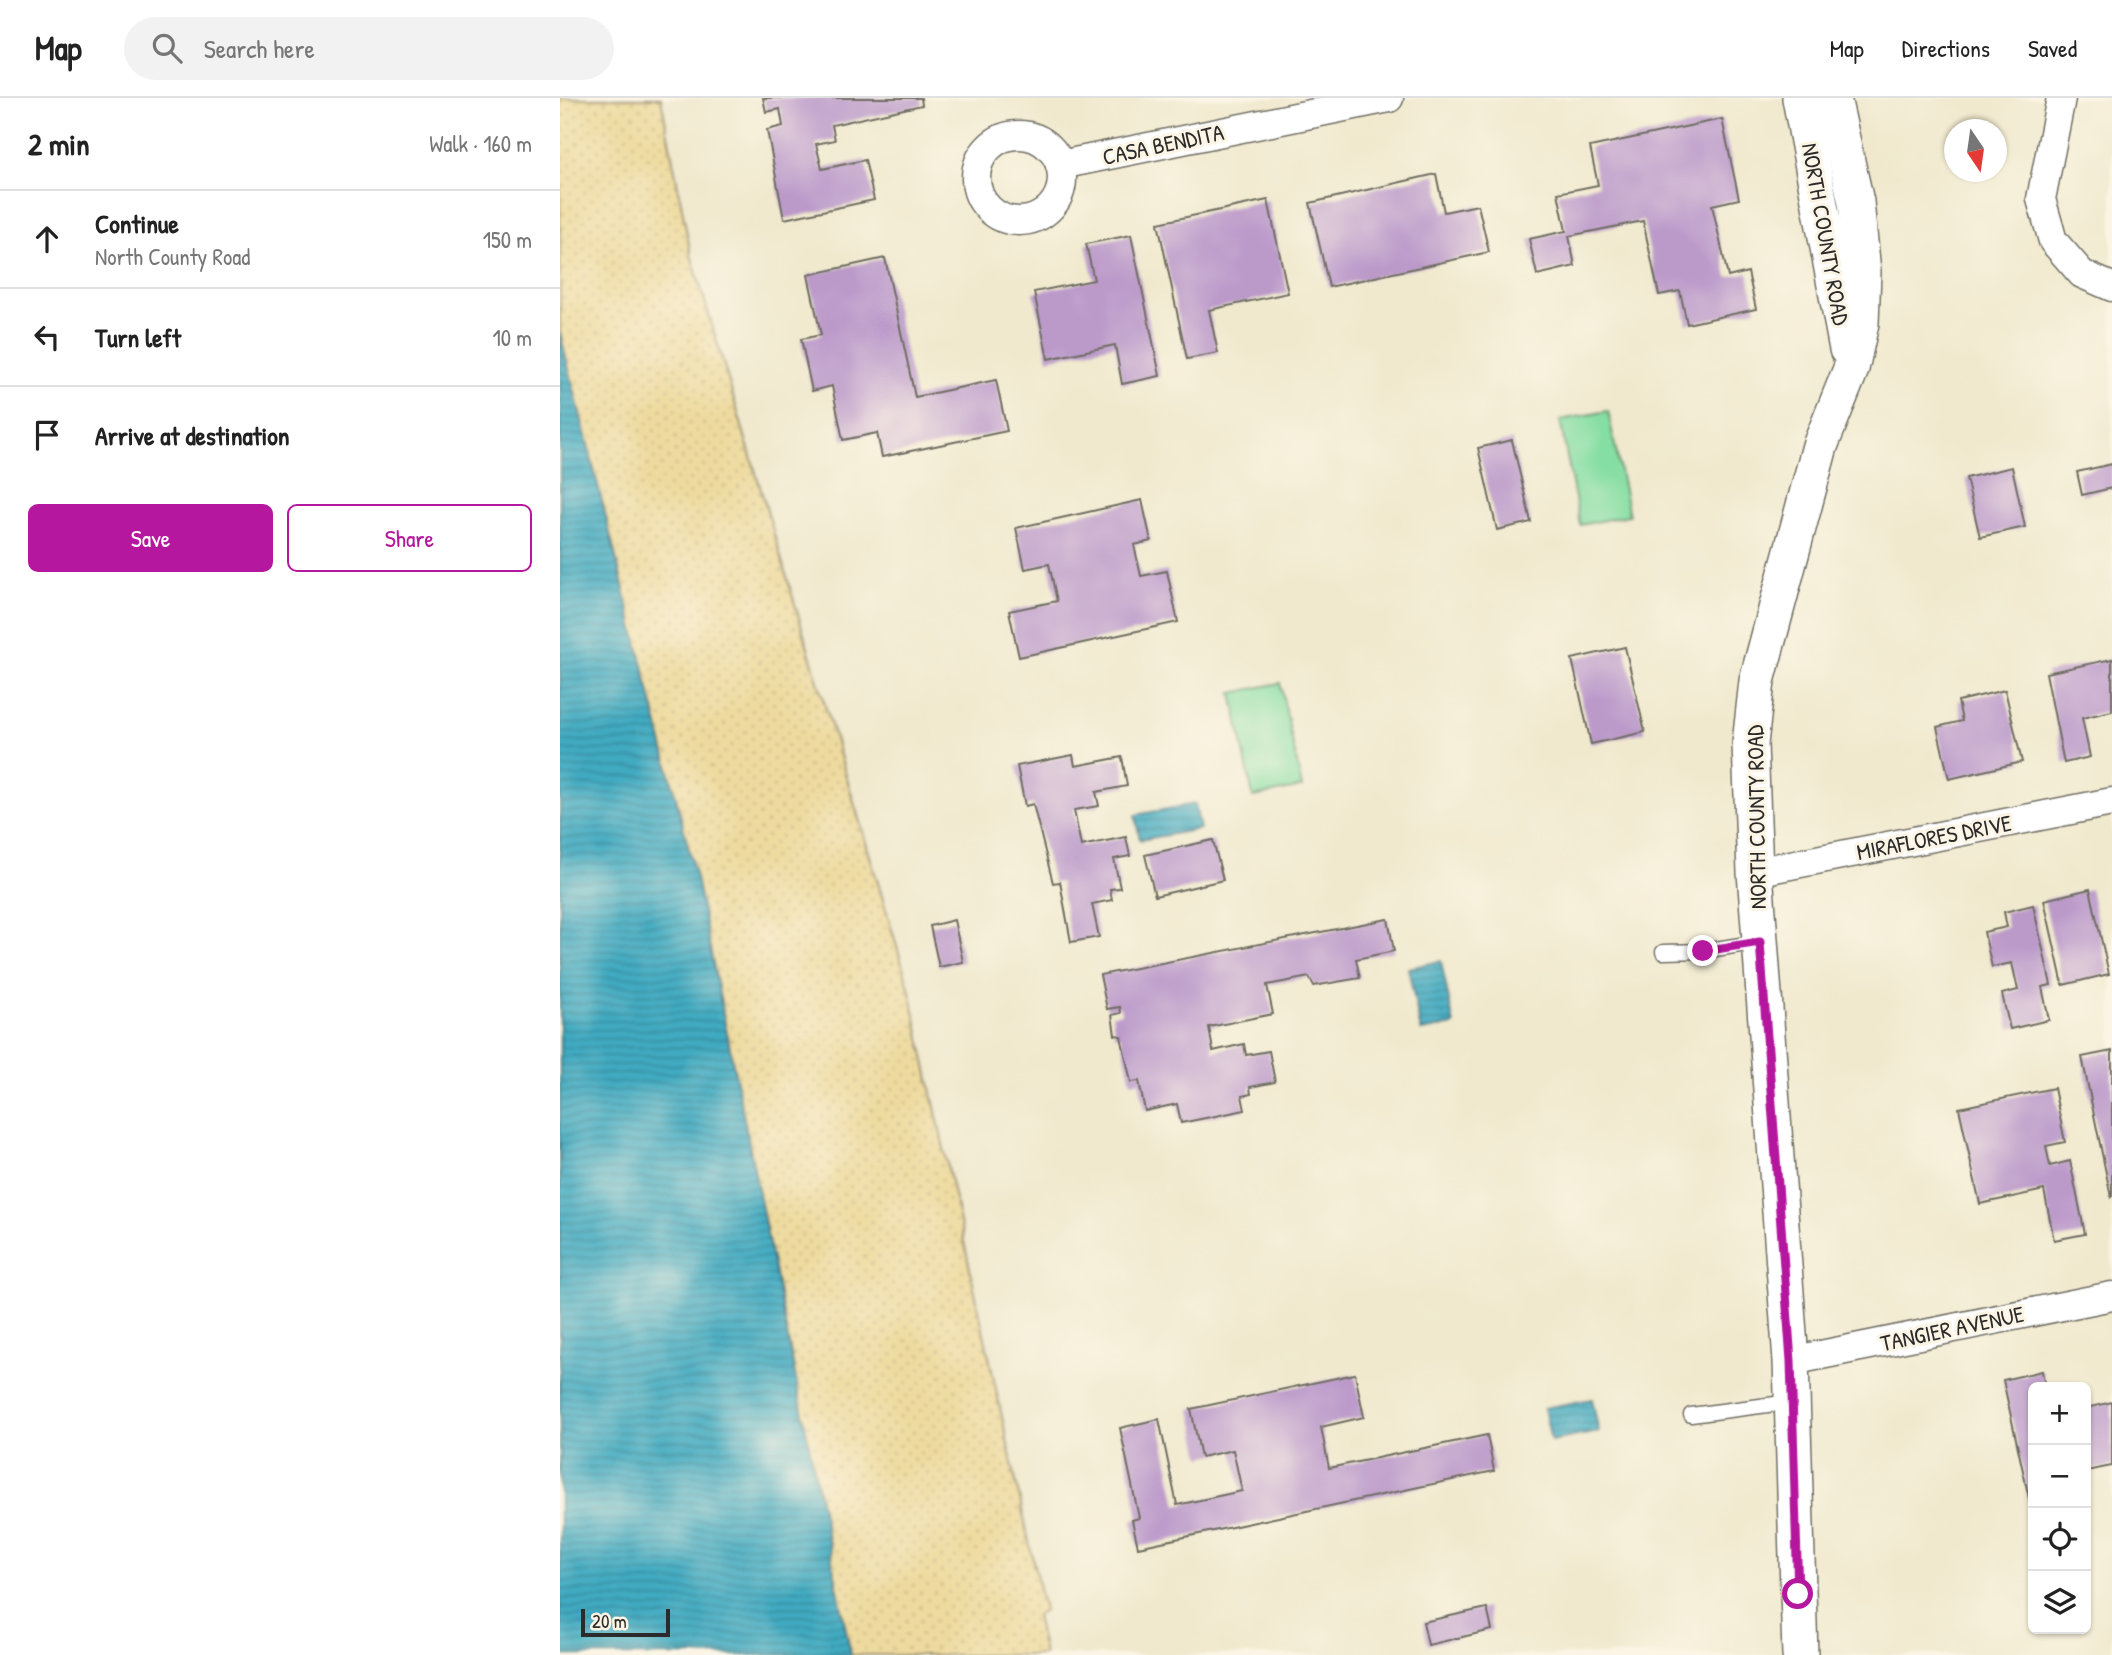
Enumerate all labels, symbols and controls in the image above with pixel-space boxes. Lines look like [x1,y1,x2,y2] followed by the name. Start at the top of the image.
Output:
[124,17,614,80] search box
[35,26,82,70] text: Map
[148,29,186,67] icon: search
[204,31,315,66] text: Search here
[1830,32,1864,64] text: Map
[1902,32,1990,64] text: Directions
[2028,32,2077,64] text: Saved
[1099,116,1227,172] street label: CASA BENDITA
[1944,119,2007,182] north arrow
[28,124,90,164] text: 2 min
[429,128,532,159] text: Walk · 160 m
[1795,141,1857,327] street label: NORTH COUNTY ROAD
[95,206,179,241] text: Continue
[28,220,66,258] icon: ahead
[483,224,532,255] text: 150 m
[95,241,250,272] text: North County Road
[28,318,66,356] icon: left
[95,320,181,355] text: Turn left
[492,322,532,353] text: 10 m
[28,416,66,454] icon: arrive
[95,418,290,453] text: Arrive at destination
[28,504,273,572] button: Save
[287,504,532,572] button: Share
[1739,725,1773,909] street label: NORTH COUNTY ROAD
[1854,807,2014,867] street label: MIRAFLORES DRIVE
[1687,935,1718,966] route end
[1877,1298,2027,1358] street label: TANGIER AVENUE
[2028,1382,2091,1634] map controls
[2028,1382,2091,1445] button: +
[2028,1445,2091,1508] button: −
[2028,1508,2091,1571] button: locate
[2028,1571,2091,1634] button: layers
[1782,1578,1813,1609] route start
[581,1606,670,1638] scale bar
[592,1608,627,1634] text: 20 m

